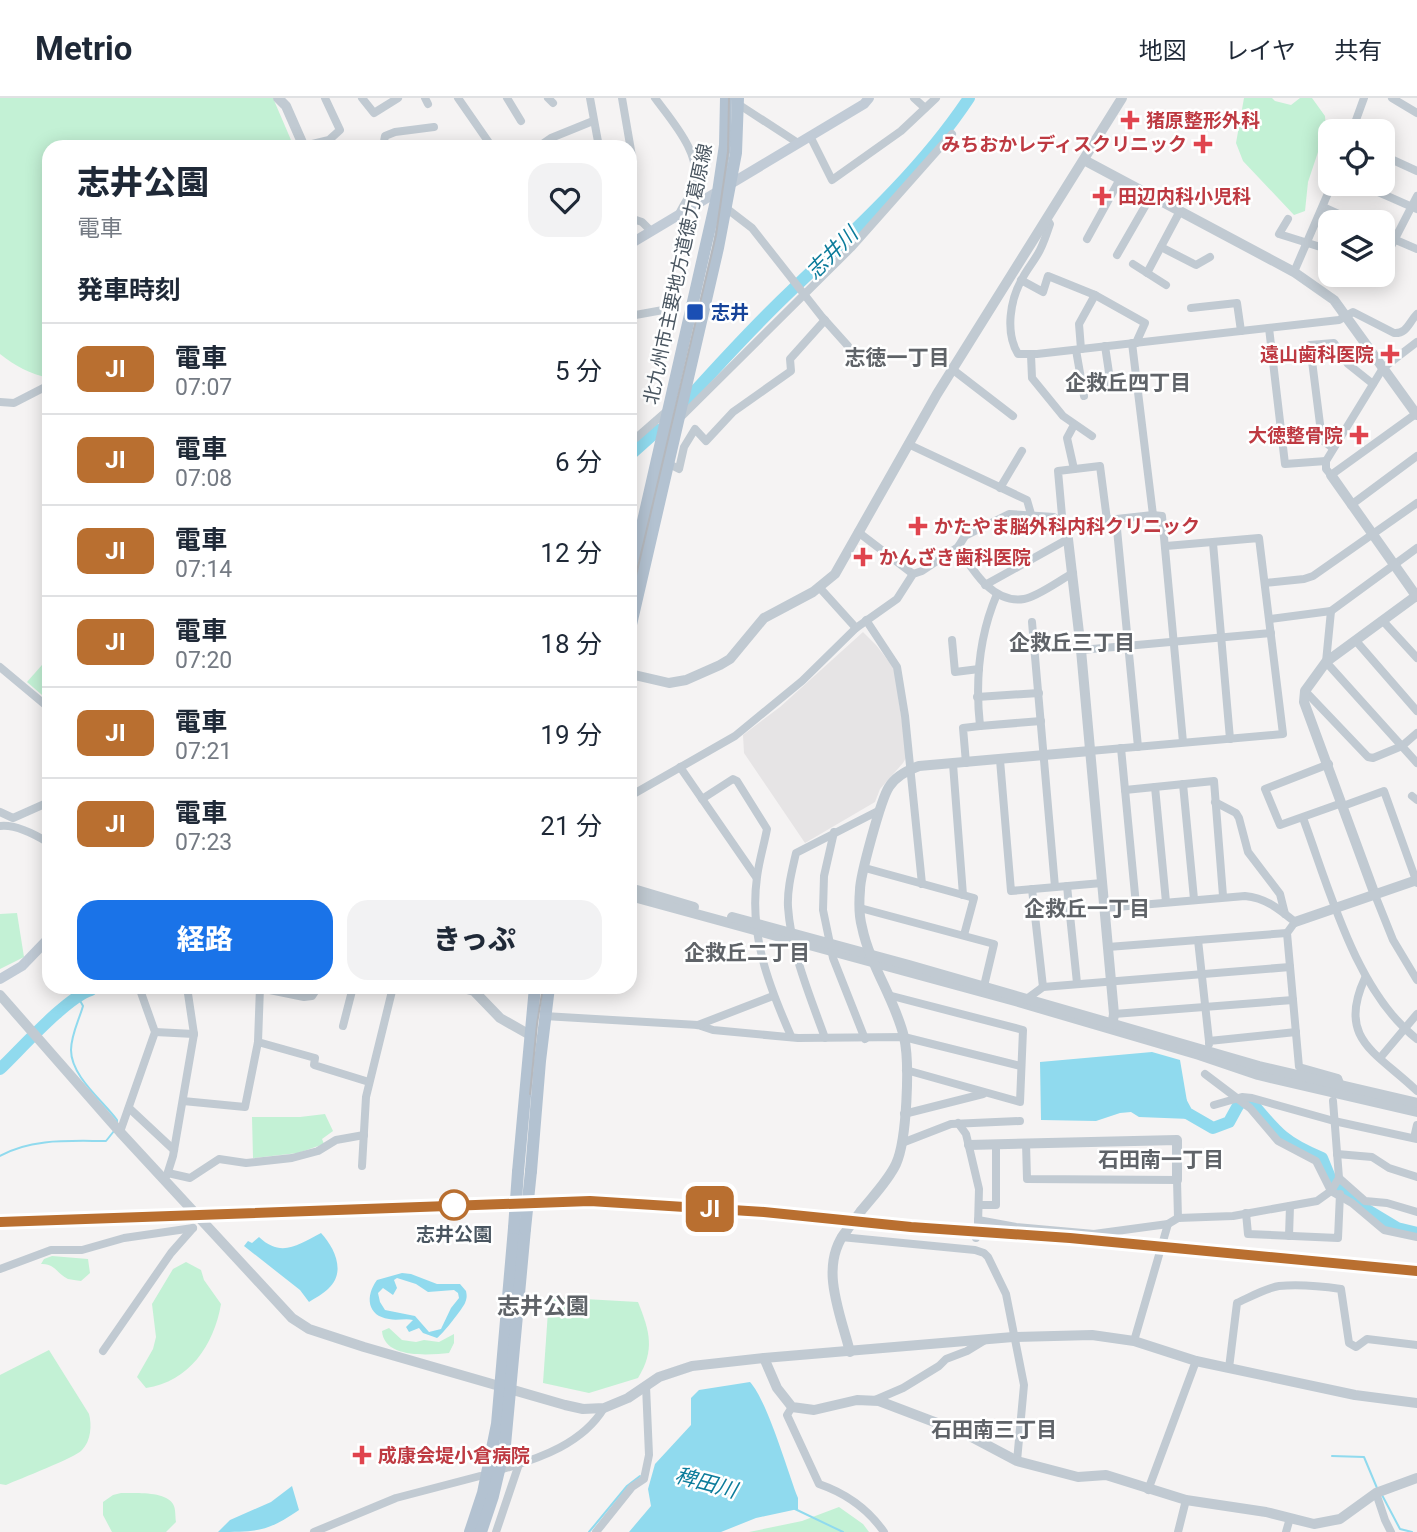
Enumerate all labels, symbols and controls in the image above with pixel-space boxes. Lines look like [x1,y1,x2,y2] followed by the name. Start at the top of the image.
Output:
[35,29,132,68] text: Metrio
[1139,37,1187,65] text: 地図
[1225,37,1296,65] text: レイヤ
[1334,37,1382,65] text: 共有
[1146,109,1260,132] place label: 猪原整形外科
[1120,110,1140,130] marker: 猪原整形外科
[1318,119,1395,287] map controls
[1318,119,1395,196] button: locate
[941,133,1187,156] place label: みちおかレディスクリニック
[1193,134,1213,154] marker: みちおかレディスクリニック
[639,142,717,406] street label: 北九州市主要地方道徳力葛原線
[77,163,209,202] text: 志井公園
[528,163,602,237] button: heart
[1118,185,1251,208] place label: 田辺内科小児科
[1092,186,1112,206] marker: 田辺内科小児科
[1318,210,1395,287] button: layers
[77,215,123,242] text: 電車
[801,221,864,284] water label: 志井川
[77,275,181,305] text: 発車時刻
[711,301,749,324] place label: 志井
[685,302,705,322] marker: 志井
[175,343,227,373] text: 電車
[1260,343,1374,366] place label: 遠山歯科医院
[1380,344,1400,364] marker: 遠山歯科医院
[845,346,950,370] district label: 志徳一丁目
[105,355,126,383] text: JI
[555,356,602,386] text: 5 分
[1065,371,1191,395] district label: 企救丘四丁目
[175,374,232,401] text: 07:07
[1248,424,1343,447] place label: 大徳整骨院
[1349,425,1369,445] marker: 大徳整骨院
[175,434,227,464] text: 電車
[105,446,126,474] text: JI
[555,447,602,477] text: 6 分
[175,465,232,492] text: 07:08
[934,515,1200,538] place label: かたやま脳外科内科クリニック
[908,516,928,536] marker: かたやま脳外科内科クリニック
[175,525,227,555] text: 電車
[105,537,126,565] text: JI
[540,538,602,568] text: 12 分
[879,546,1031,569] place label: かんざき歯科医院
[853,547,873,567] marker: かんざき歯科医院
[175,556,232,583] text: 07:14
[175,616,227,646] text: 電車
[105,628,126,656] text: JI
[540,629,602,659] text: 18 分
[1009,631,1135,655] district label: 企救丘三丁目
[175,647,232,674] text: 07:20
[175,707,227,737] text: 電車
[105,719,126,747] text: JI
[540,720,602,750] text: 19 分
[175,738,232,765] text: 07:21
[175,798,227,828] text: 電車
[105,810,126,838] text: JI
[540,811,602,841] text: 21 分
[175,829,232,856] text: 07:23
[1024,897,1150,921] district label: 企救丘一丁目
[77,900,333,980] button: 経路
[347,900,602,980] button: きっぷ
[684,941,810,965] district label: 企救丘二丁目
[1098,1148,1224,1172] district label: 石田南一丁目
[678,1186,742,1232] line badge: JI
[439,1190,469,1220] marker: 志井公園
[700,1195,720,1223] text: JI
[416,1223,492,1246] place label: 志井公園
[497,1293,589,1320] district label: 志井公園
[931,1418,1057,1442] district label: 石田南三丁目
[378,1444,530,1467] place label: 成康会堤小倉病院
[352,1445,372,1465] marker: 成康会堤小倉病院
[672,1463,741,1503] water label: 稗田川

